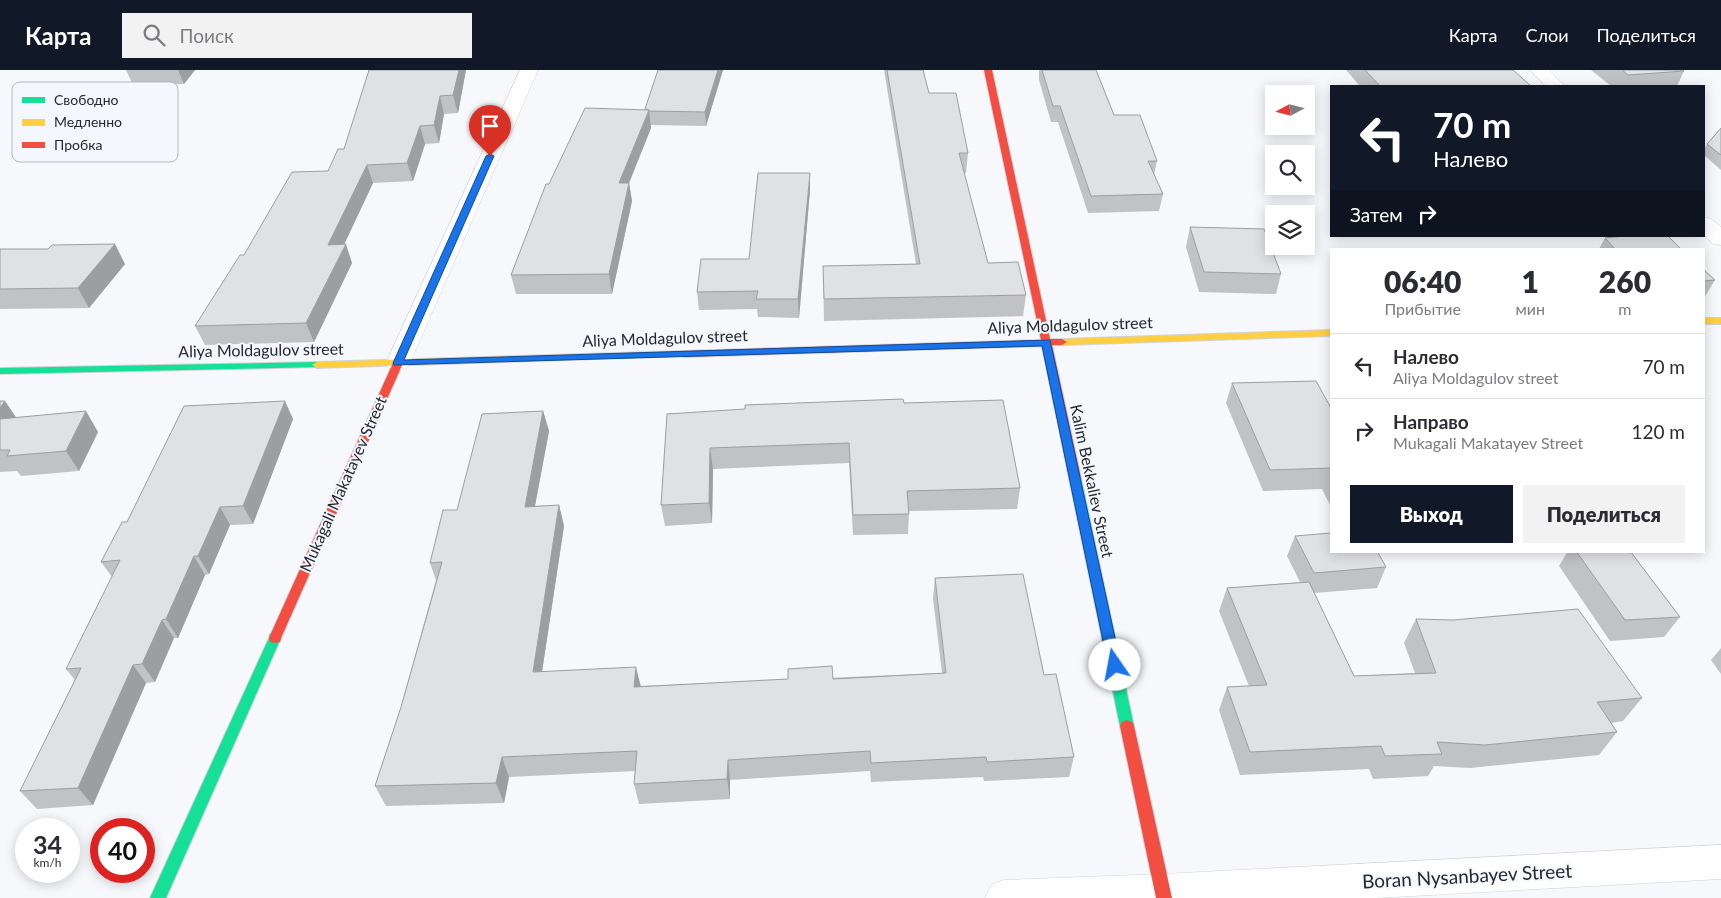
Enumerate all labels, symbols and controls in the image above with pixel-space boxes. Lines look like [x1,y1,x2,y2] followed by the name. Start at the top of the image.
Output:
[122,13,472,58] search box
[25,21,92,50] text: Карта
[140,21,168,49] icon: search
[180,24,234,47] text: Поиск
[1449,24,1497,46] text: Карта
[1525,24,1569,46] text: Слои
[1597,24,1696,46] text: Поделиться
[12,82,178,162] legend
[1265,85,1315,135] north arrow
[1265,85,1315,255] map controls
[54,91,119,108] text: Свободно
[1433,103,1511,145] text: 70 m
[469,105,511,156] pin
[1350,105,1415,170] icon: left
[476,112,504,140] icon: arrive
[54,113,122,130] text: Медленно
[54,136,102,153] text: Пробка
[1265,145,1315,195] button: search
[1433,145,1508,172] text: Налево
[1413,200,1441,228] icon: right
[1350,203,1403,226] text: Затем
[1265,205,1315,255] button: layers
[1384,263,1461,299] text: 06:40
[1521,263,1539,299] text: 1
[1599,263,1651,299] text: 260
[1384,299,1461,318] text: Прибытие
[1515,299,1545,318] text: мин
[1618,299,1632,318] text: m
[987,312,1153,337] street label: Aliya Moldagulov street
[582,325,748,350] street label: Aliya Moldagulov street
[178,339,344,360] street label: Aliya Moldagulov street
[1393,345,1459,368] text: Налево
[1350,352,1378,380] icon: left
[1642,355,1685,378] text: 70 m
[1393,368,1559,387] text: Aliya Moldagulov street
[295,393,390,575] street label: Mukagali Makatayev Street
[1067,403,1118,560] street label: Kalim Bekkaliev Street
[1393,410,1469,433] text: Направо
[1350,417,1378,445] icon: right
[1631,420,1685,443] text: 120 m
[1393,433,1583,452] text: Mukagali Makatayev Street
[1350,485,1513,543] button: Выход
[1523,485,1685,543] button: Поделиться
[1088,638,1140,690] position arrow
[90,818,155,883] speed limit sign: 40
[33,829,62,859] text: 34
[33,855,62,870] text: km/h
[1361,859,1573,892] street label: Boran Nysanbayev Street

